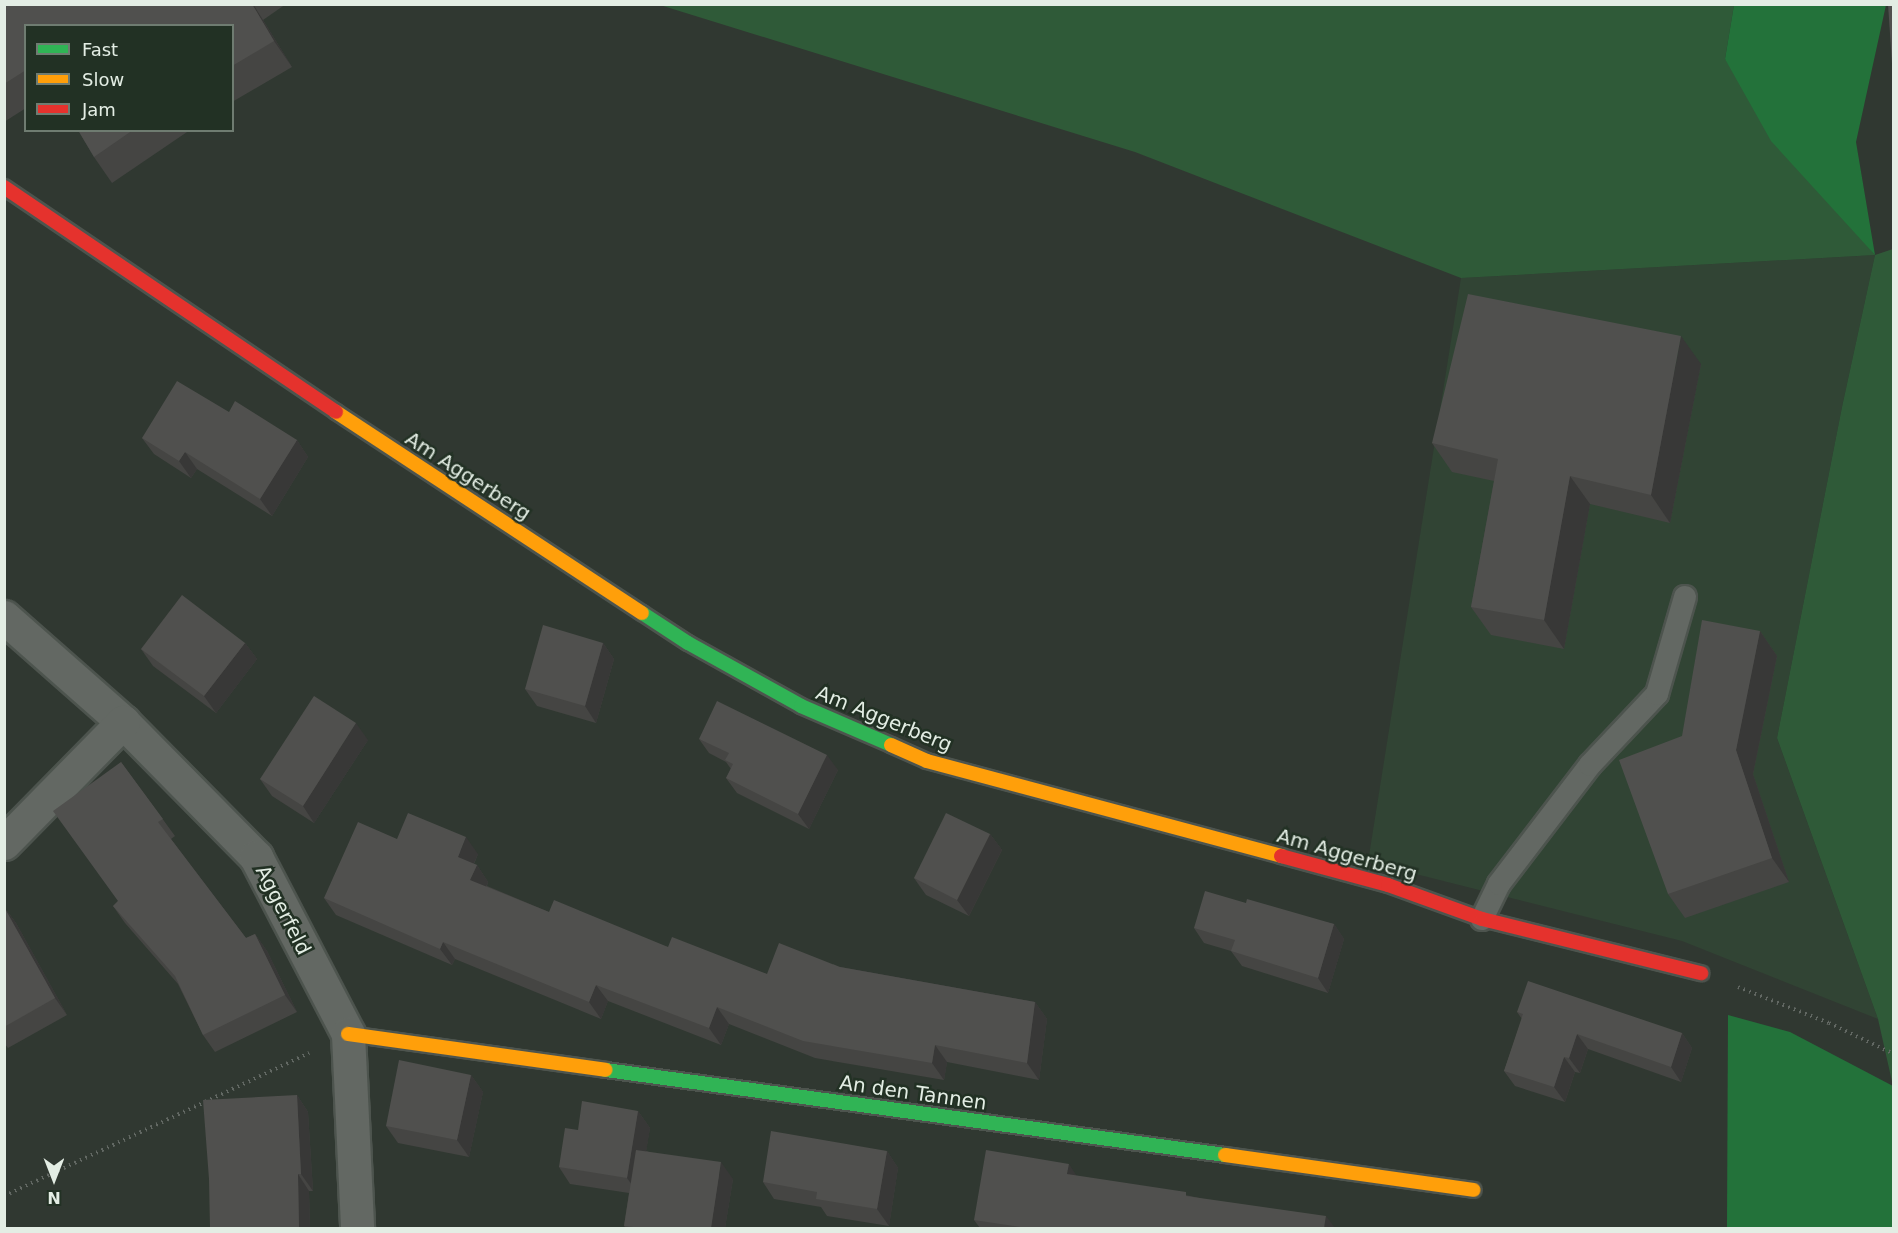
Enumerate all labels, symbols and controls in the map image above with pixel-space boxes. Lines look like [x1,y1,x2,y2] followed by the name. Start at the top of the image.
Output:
[24,24,234,132] legend
[82,39,118,60] text: Fast
[82,69,124,90] text: Slow
[82,99,116,120] text: Jam
[401,427,535,525] street label: Am Aggerberg
[812,681,956,757] street label: Am Aggerberg
[1274,824,1420,886] street label: Am Aggerberg
[250,861,316,959] street label: Aggerfeld
[838,1071,988,1115] street label: An den Tannen
[24,1149,84,1209] north arrow
[47,1188,61,1207] text: N

